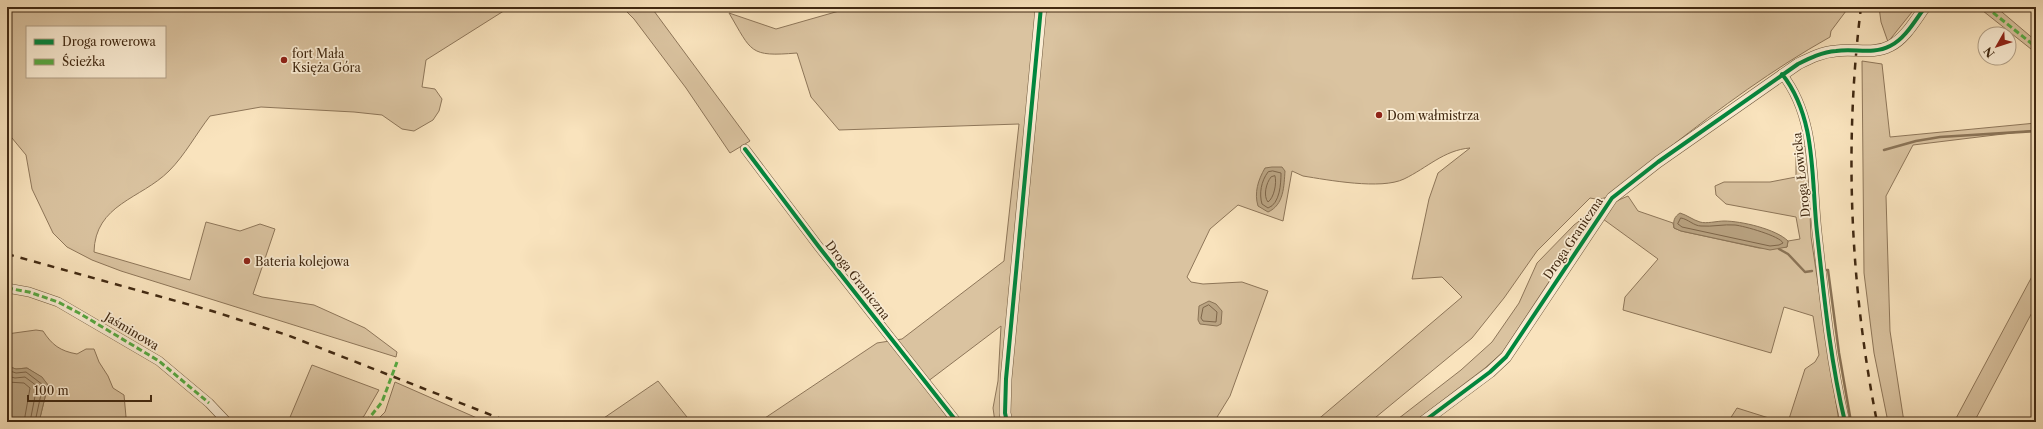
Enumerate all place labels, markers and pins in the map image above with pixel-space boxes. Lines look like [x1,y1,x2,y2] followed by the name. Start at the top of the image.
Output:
[292,46,362,75] place label: fort Mała Księża Góra
[279,55,289,65] marker: fort Mała Księża Góra
[1387,108,1480,123] place label: Dom wałmistrza
[1374,110,1384,120] marker: Dom wałmistrza
[255,254,350,269] place label: Bateria kolejowa
[242,256,252,266] marker: Bateria kolejowa

